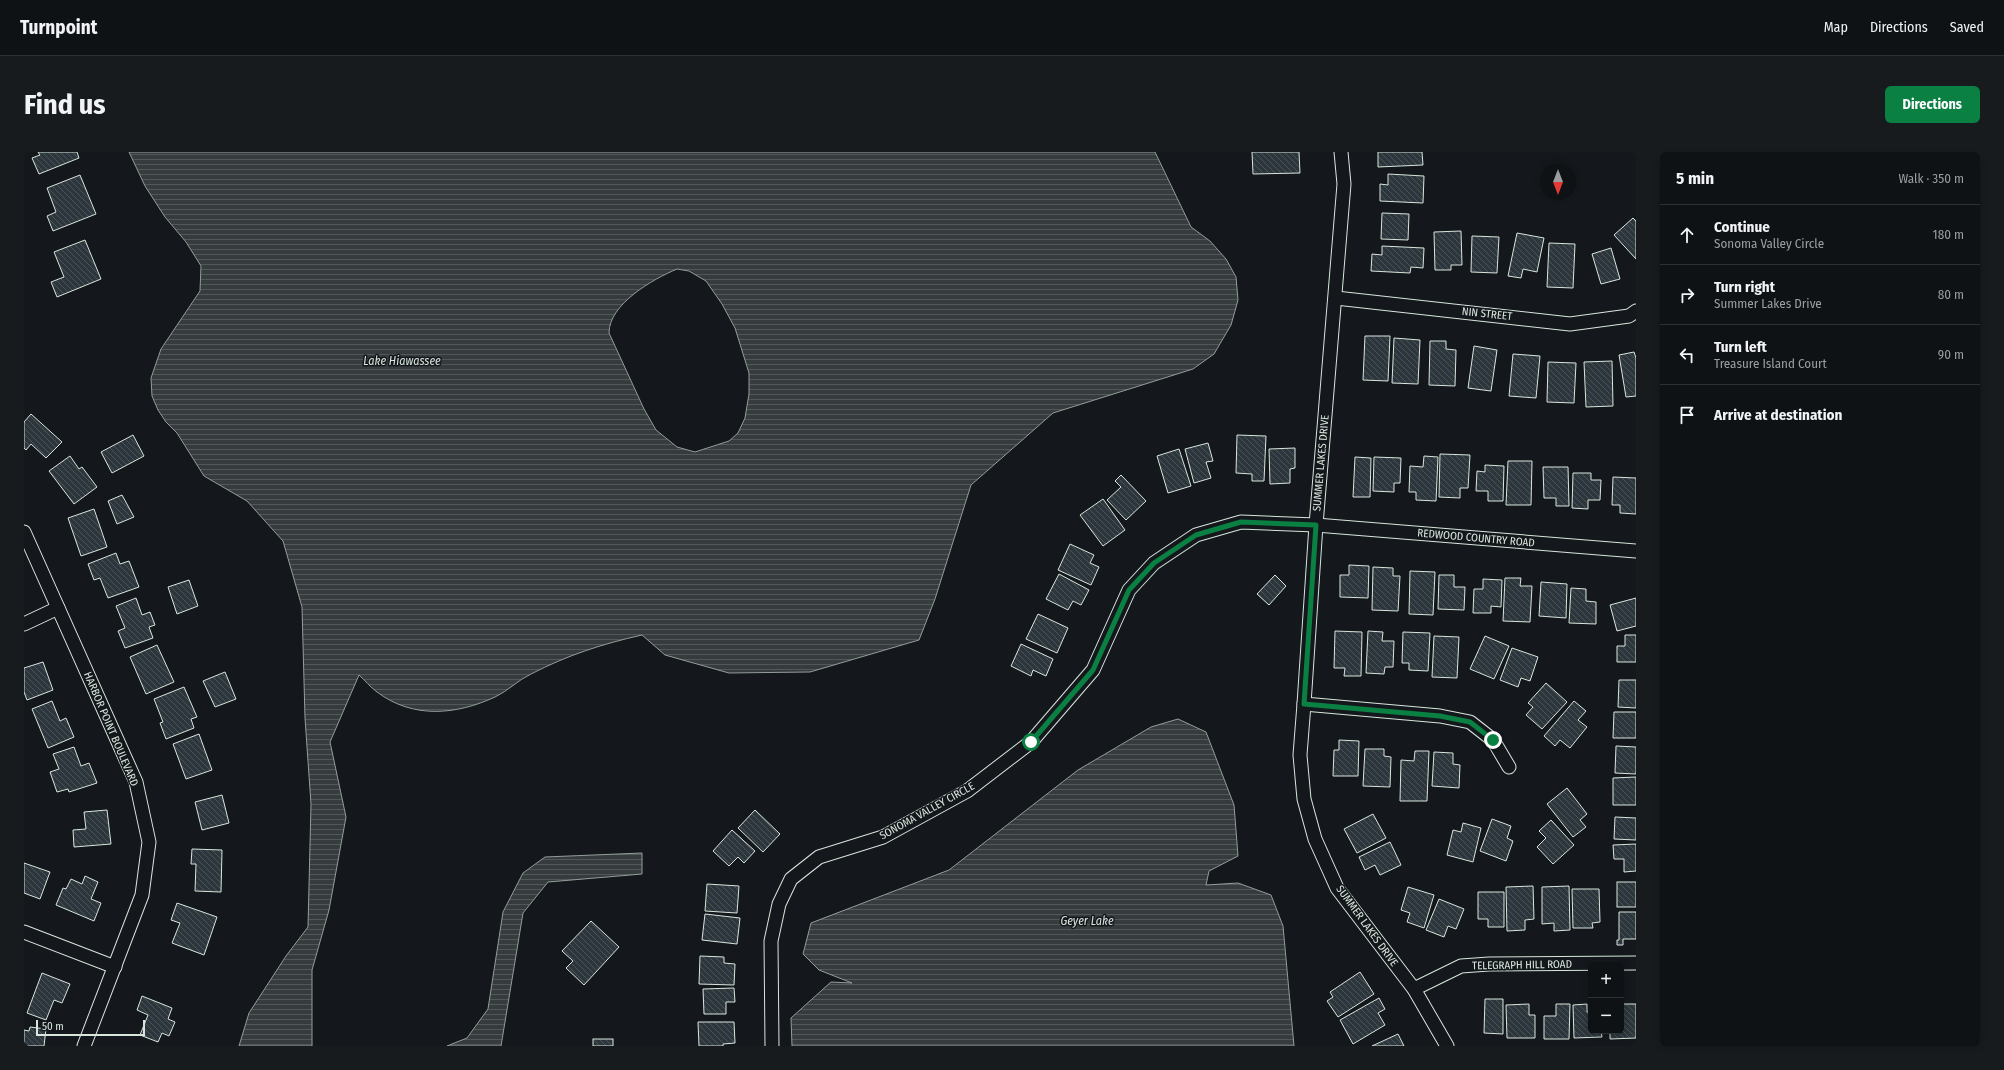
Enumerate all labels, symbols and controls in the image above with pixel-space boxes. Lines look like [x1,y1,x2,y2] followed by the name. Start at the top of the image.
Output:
[20,16,97,39] text: Turnpoint
[1824,19,1848,36] text: Map
[1870,19,1928,36] text: Directions
[1950,19,1984,36] text: Saved
[1885,86,1980,123] button: Directions
[24,88,106,121] text: Find us
[1540,164,1576,200] north arrow
[1676,168,1714,189] text: 5 min
[1898,171,1964,186] text: Walk · 350 m
[1714,218,1770,236] text: Continue
[1676,224,1698,246] icon: ahead
[1933,227,1964,242] text: 180 m
[1714,236,1824,251] text: Sonoma Valley Circle
[1714,278,1775,296] text: Turn right
[1676,284,1698,306] icon: right
[1938,287,1964,302] text: 80 m
[1714,296,1822,311] text: Summer Lakes Drive
[1461,305,1514,323] street label: NIN STREET
[1714,338,1767,356] text: Turn left
[1676,344,1698,366] icon: left
[1938,347,1964,362] text: 90 m
[363,354,441,368] water label: Lake Hiawassee
[1714,356,1827,371] text: Treasure Island Court
[1676,404,1698,426] icon: arrive
[1714,406,1842,424] text: Arrive at destination
[1310,414,1332,512] street label: SUMMER LAKES DRIVE
[1417,526,1535,550] street label: REDWOOD COUNTRY ROAD
[81,670,141,788] street label: HARBOR POINT BOULEVARD
[1484,731,1502,749] route end
[1022,733,1040,751] route start
[877,780,977,842] street label: SONOMA VALLEY CIRCLE
[1333,883,1401,969] street label: SUMMER LAKES DRIVE
[1060,914,1114,928] water label: Geyer Lake
[1472,958,1572,972] street label: TELEGRAPH HILL ROAD
[1588,962,1624,1034] map controls
[1588,962,1624,998] button: +
[1588,998,1624,1034] button: −
[36,1018,145,1037] scale bar
[42,1020,64,1033] text: 50 m

